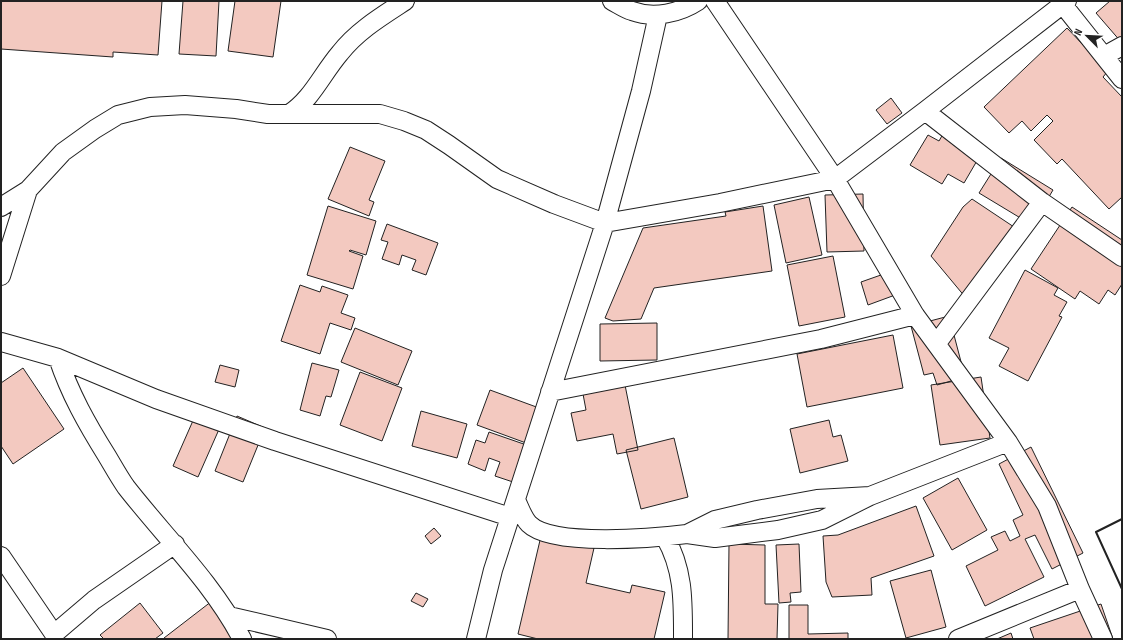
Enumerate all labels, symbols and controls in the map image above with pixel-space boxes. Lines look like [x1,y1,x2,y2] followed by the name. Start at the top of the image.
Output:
[1067,16,1107,56] north arrow
[1071,27,1086,37] text: N

